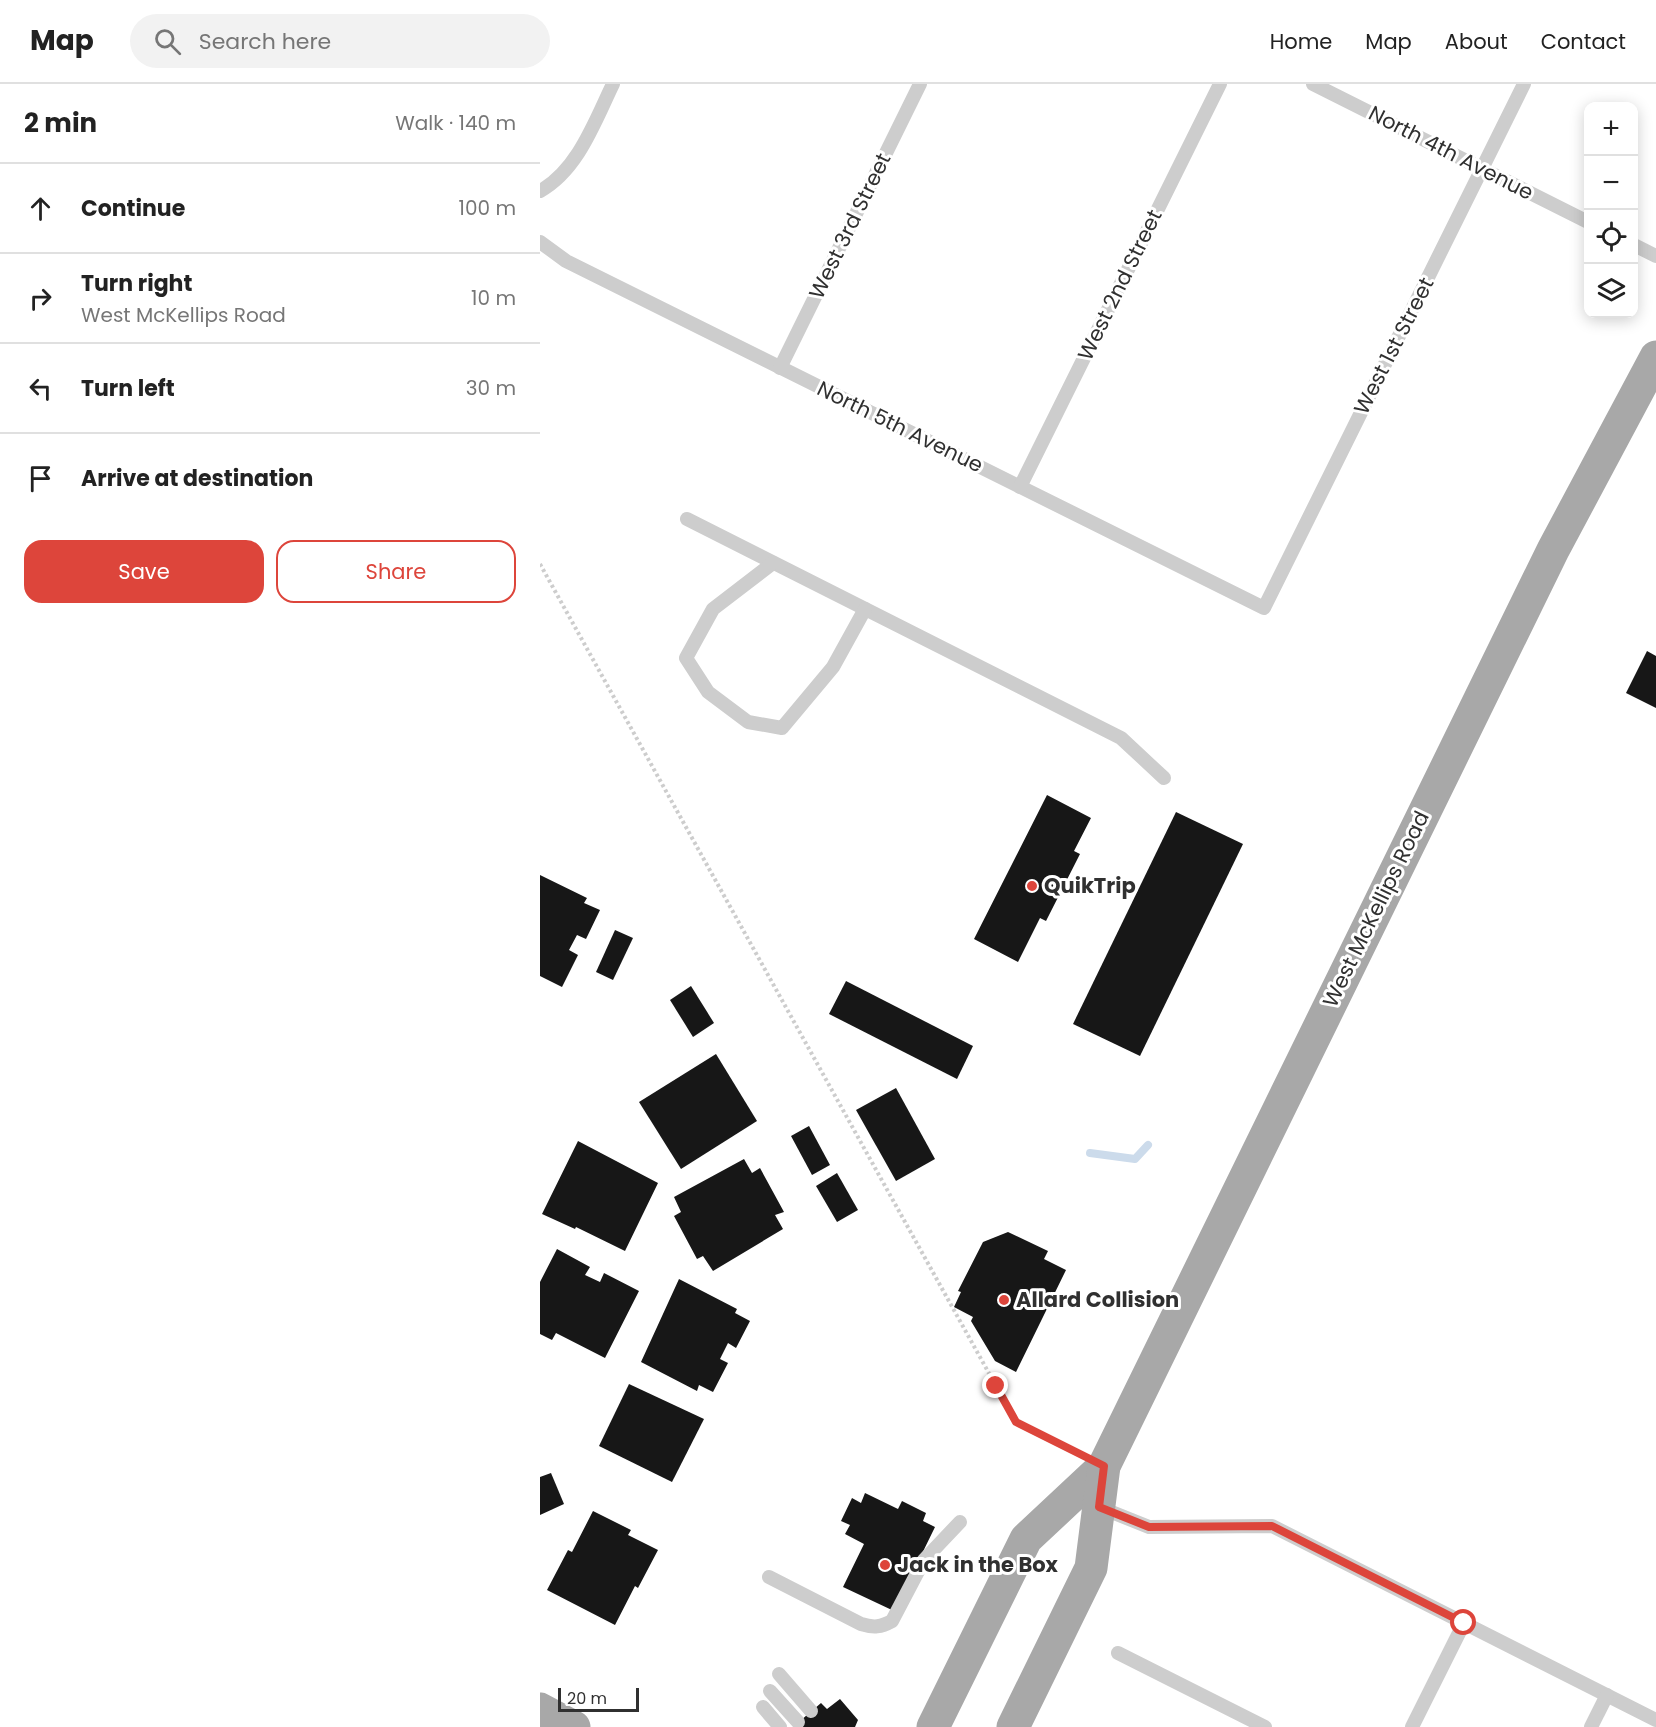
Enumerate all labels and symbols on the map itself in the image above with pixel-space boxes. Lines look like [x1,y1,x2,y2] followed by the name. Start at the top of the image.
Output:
[1364,98,1539,207] street label: North 4th Avenue
[802,148,897,304] street label: West 3rd Street
[1070,204,1169,365] street label: West 2nd Street
[1347,272,1441,419] street label: West 1st Street
[812,374,988,479] street label: North 5th Avenue
[1315,806,1436,1012] street label: West McKellips Road
[1044,871,1136,900] place label: QuikTrip
[1025,879,1039,893] marker: QuikTrip
[1016,1285,1179,1314] place label: Allard Collision
[997,1293,1011,1307] marker: Allard Collision
[982,1372,1008,1398] route end
[897,1550,1059,1579] place label: Jack in the Box
[878,1558,892,1572] marker: Jack in the Box
[1450,1609,1476,1635] route start
[558,1685,639,1712] scale bar

